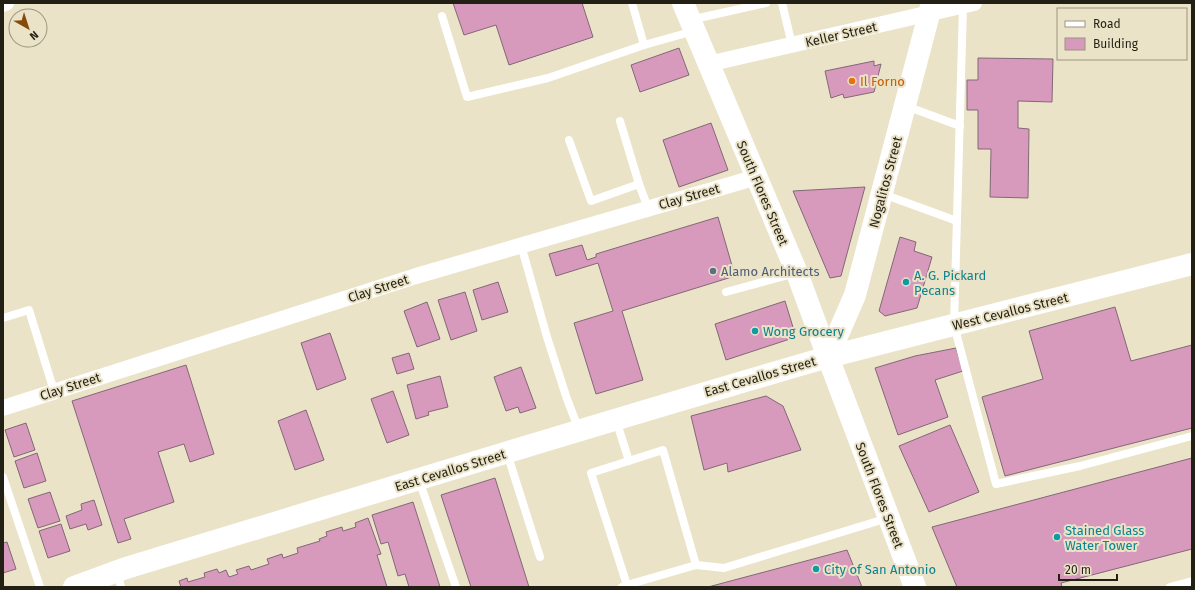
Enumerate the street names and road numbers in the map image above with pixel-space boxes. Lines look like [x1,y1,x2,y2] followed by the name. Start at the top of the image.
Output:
[804,19,879,50] street label: Keller Street
[866,134,905,230] street label: Nogalitos Street
[734,139,791,248] street label: South Flores Street
[657,181,722,212] street label: Clay Street
[346,272,411,305] street label: Clay Street
[951,290,1070,333] street label: West Cevallos Street
[703,353,818,400] street label: East Cevallos Street
[38,370,103,403] street label: Clay Street
[852,440,907,550] street label: South Flores Street
[393,446,508,494] street label: East Cevallos Street

